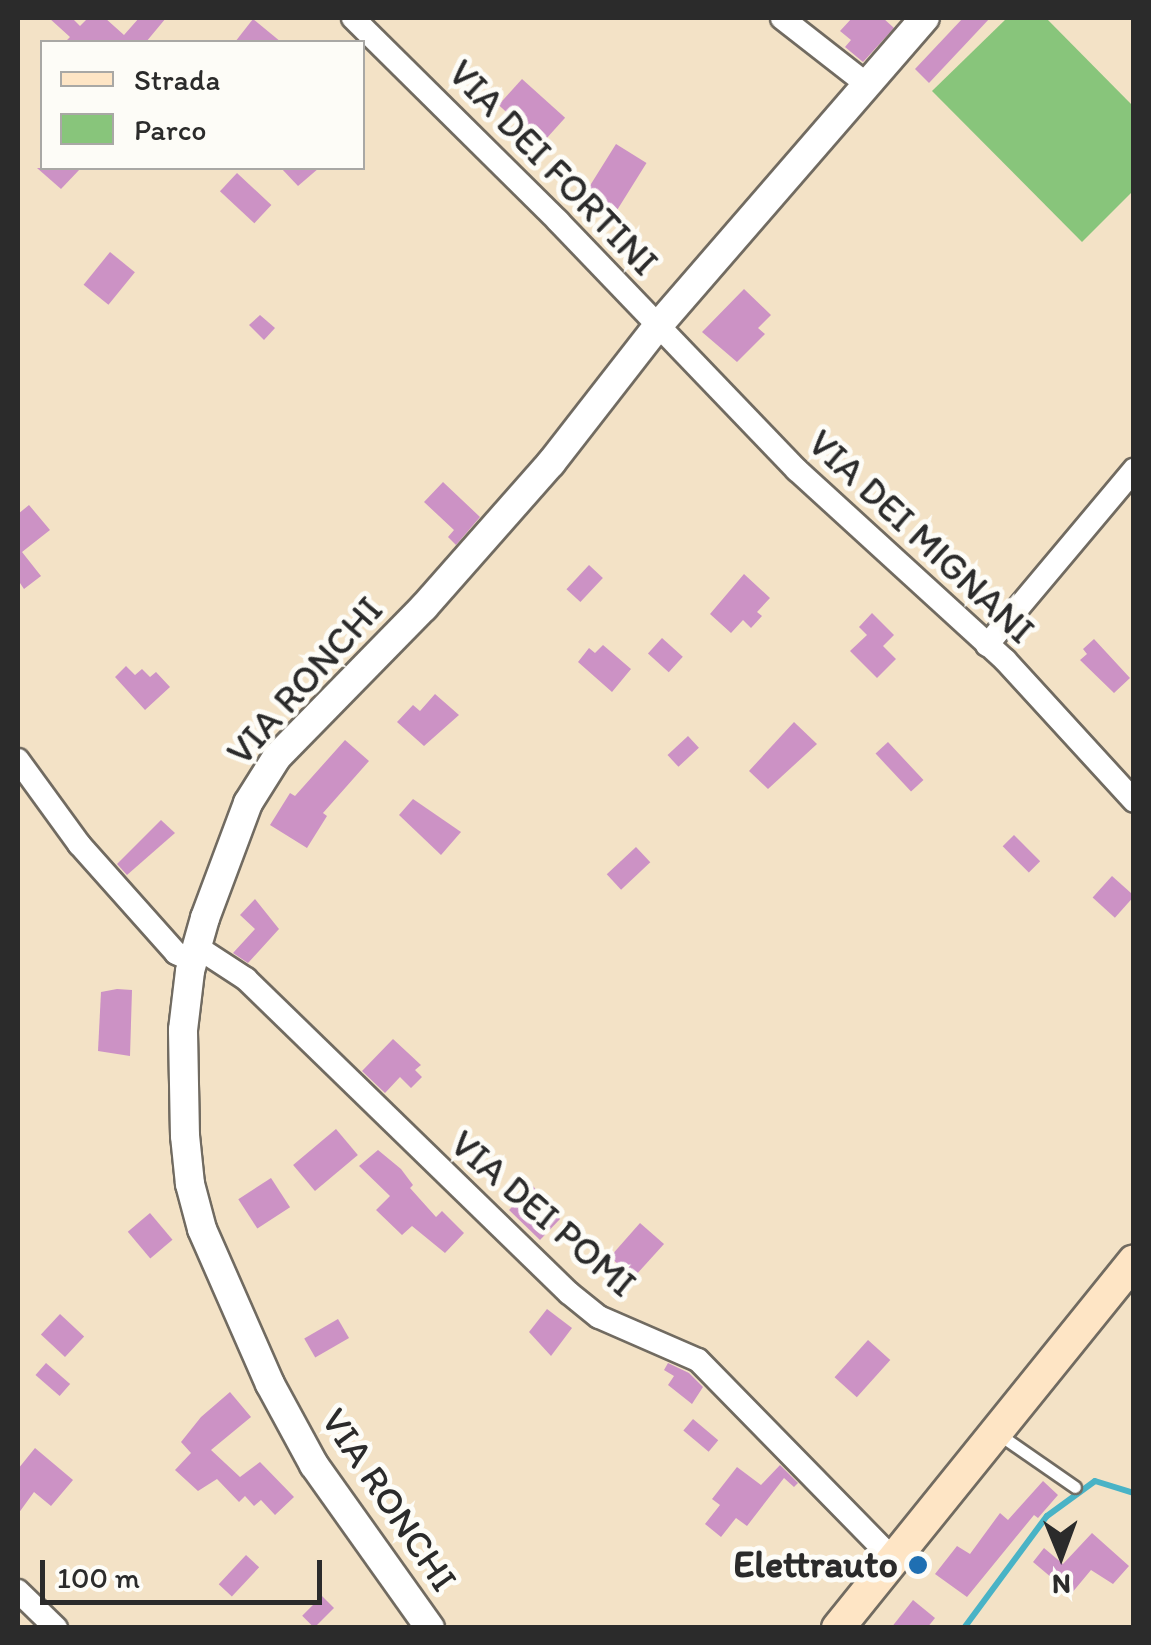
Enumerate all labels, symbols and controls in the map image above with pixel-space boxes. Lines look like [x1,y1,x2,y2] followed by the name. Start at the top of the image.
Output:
[40,40,365,170] legend
[441,53,665,283] street label: VIA DEI FORTINI
[134,61,220,98] text: Strada
[134,111,207,148] text: Parco
[798,420,1044,654] street label: VIA DEI MIGNANI
[219,589,391,773] street label: VIA RONCHI
[444,1123,642,1305] street label: VIA DEI POMI
[312,1402,466,1598] street label: VIA RONCHI
[1011,1505,1111,1605] north arrow
[45,1540,328,1602] scale bar
[733,1542,898,1588] place label: Elettrauto
[907,1554,929,1576] marker: Elettrauto
[57,1559,140,1596] text: 100 m
[1052,1568,1071,1602] text: N

